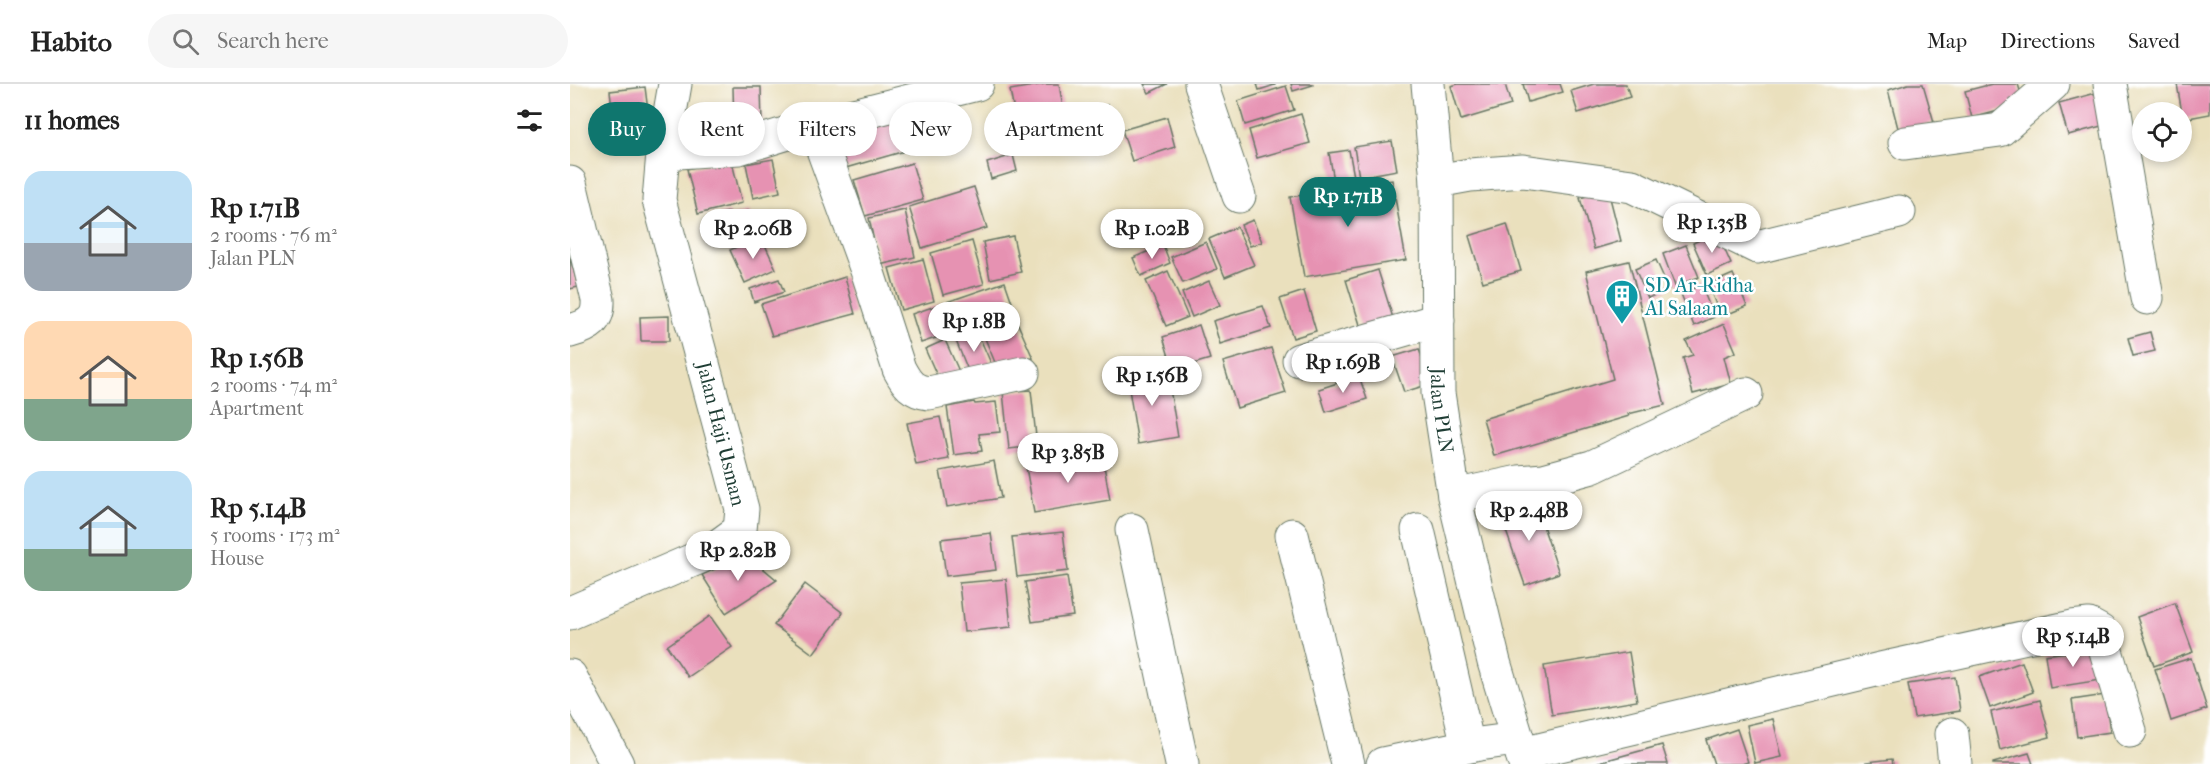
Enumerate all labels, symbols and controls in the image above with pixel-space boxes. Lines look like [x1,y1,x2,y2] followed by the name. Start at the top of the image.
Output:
[148,14,568,68] search box
[30,25,112,58] text: Habito
[169,25,202,58] icon: search
[217,28,329,54] text: Search here
[1927,29,1967,53] text: Map
[2000,29,2095,53] text: Directions
[2128,29,2180,53] text: Saved
[588,102,666,156] chip: Buy
[678,102,765,156] chip: Rent
[777,102,877,156] chip: Filters
[889,102,972,156] chip: New
[984,102,1125,156] chip: Apartment
[2132,102,2192,162] map controls
[2132,102,2192,162] button: locate
[513,104,546,137] icon: filters
[24,105,120,136] text: 11 homes
[1286,177,1410,228] pin: Rp 1.71B
[1313,185,1383,208] text: Rp 1.71B
[210,193,300,224] text: Rp 1.71B
[72,195,144,267] icon: home
[1650,203,1774,254] pin: Rp 1.35B
[691,209,815,260] pin: Rp 2.06B
[1090,209,1214,260] pin: Rp 1.02B
[1677,211,1747,234] text: Rp 1.35B
[714,217,792,240] text: Rp 2.06B
[1115,217,1189,240] text: Rp 1.02B
[210,224,337,247] text: 2 rooms · 76 m²
[210,247,296,270] text: Jalan PLN
[1644,274,1754,320] place label: SD Ar-Ridha Al Salaam
[1604,278,1640,325] building icon: SD Ar-Ridha Al Salaam
[919,302,1029,353] pin: Rp 1.8B
[942,310,1006,333] text: Rp 1.8B
[210,343,304,374] text: Rp 1.56B
[1281,343,1405,394] pin: Rp 1.69B
[72,345,144,417] icon: home
[1306,351,1380,374] text: Rp 1.69B
[1090,356,1214,407] pin: Rp 1.56B
[691,358,750,509] street label: Jalan Haji Usman
[1116,364,1188,387] text: Rp 1.56B
[1426,365,1459,455] street label: Jalan PLN
[210,374,337,397] text: 2 rooms · 74 m²
[210,397,304,420] text: Apartment
[1006,433,1130,484] pin: Rp 3.85B
[1031,441,1105,464] text: Rp 3.85B
[1467,491,1591,542] pin: Rp 2.48B
[210,493,306,524] text: Rp 5.14B
[72,495,144,567] icon: home
[1489,499,1569,522] text: Rp 2.48B
[210,524,340,547] text: 5 rooms · 173 m²
[676,531,800,582] pin: Rp 2.82B
[699,539,777,562] text: Rp 2.82B
[210,547,264,570] text: House
[2011,617,2135,668] pin: Rp 5.14B
[2036,625,2110,648] text: Rp 5.14B

